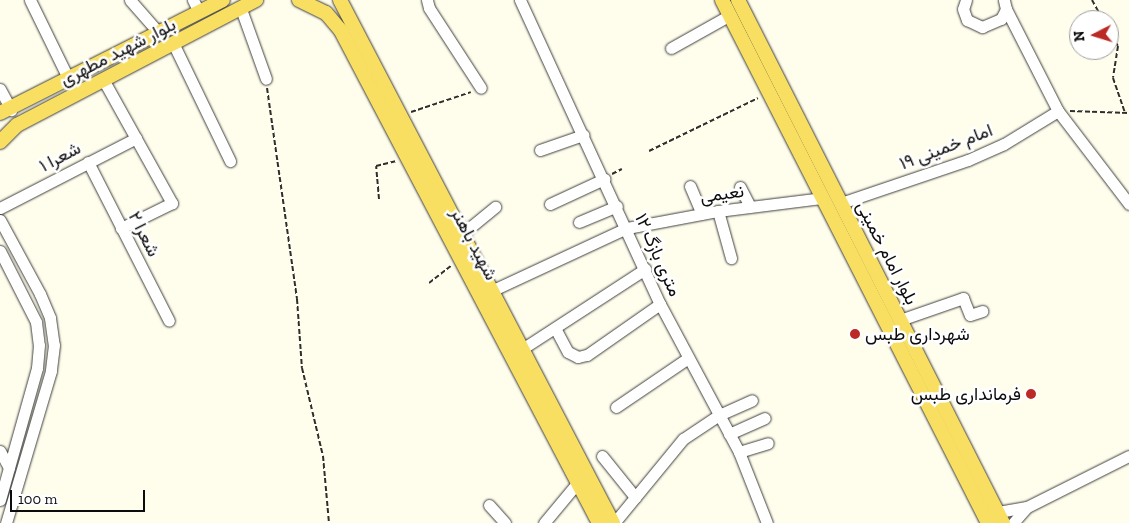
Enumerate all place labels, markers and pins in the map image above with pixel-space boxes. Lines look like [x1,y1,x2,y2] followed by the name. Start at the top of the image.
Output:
[865,323,970,345] place label: شهرداری طبس
[849,328,861,340] marker: شهرداری طبس
[911,383,1021,405] place label: فرمانداری طبس
[1025,388,1037,400] marker: فرمانداری طبس

